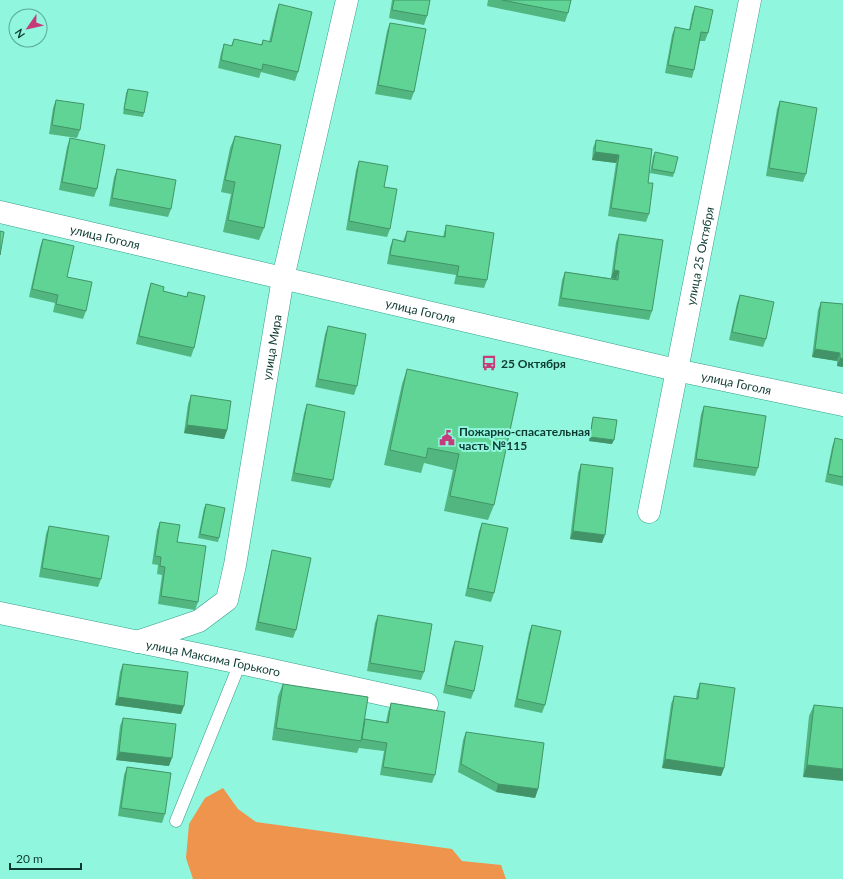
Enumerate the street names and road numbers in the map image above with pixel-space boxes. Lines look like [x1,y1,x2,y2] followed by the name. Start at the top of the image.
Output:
[682,205,717,306] street label: улица 25 Октября
[69,221,142,252] street label: улица Гоголя
[384,295,457,326] street label: улица Гоголя
[259,313,284,381] street label: улица Мира
[700,368,773,397] street label: улица Гоголя
[145,636,282,679] street label: улица Максима Горького

